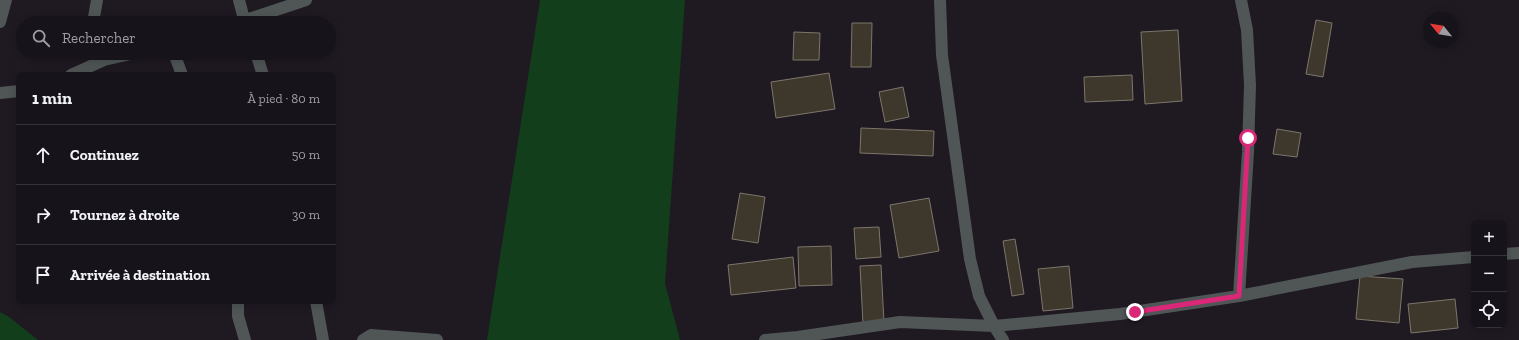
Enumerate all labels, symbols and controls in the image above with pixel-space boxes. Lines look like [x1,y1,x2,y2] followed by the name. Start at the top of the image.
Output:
[1423,12,1459,48] north arrow
[16,16,336,60] search box
[30,27,52,49] icon: search
[62,29,136,47] text: Rechercher
[32,88,72,108] text: 1 min
[248,91,320,106] text: À pied · 80 m
[1239,129,1257,147] route start
[32,144,54,166] icon: ahead
[70,146,139,164] text: Continuez
[292,147,320,162] text: 50 m
[32,204,54,226] icon: right
[70,206,180,224] text: Tournez à droite
[292,207,320,222] text: 30 m
[1471,220,1507,328] map controls
[1471,220,1507,256] button: +
[1471,256,1507,292] button: −
[32,264,54,286] icon: arrive
[70,266,210,284] text: Arrivée à destination
[1471,292,1507,328] button: locate
[1126,303,1144,321] route end

